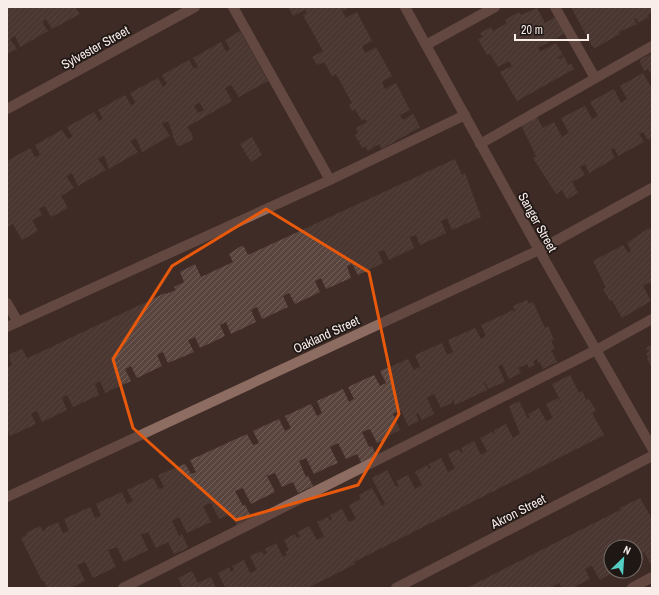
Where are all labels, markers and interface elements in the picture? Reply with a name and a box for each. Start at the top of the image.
scale bar [515,16,588,42]
street label: Sylvester Street [58,22,132,73]
text: 20 m [521,22,543,38]
street label: Sanger Street [514,189,561,255]
street label: Oakland Street [290,312,362,357]
street label: Akron Street [487,490,549,533]
north arrow [603,539,643,579]
text: N [621,542,633,558]

